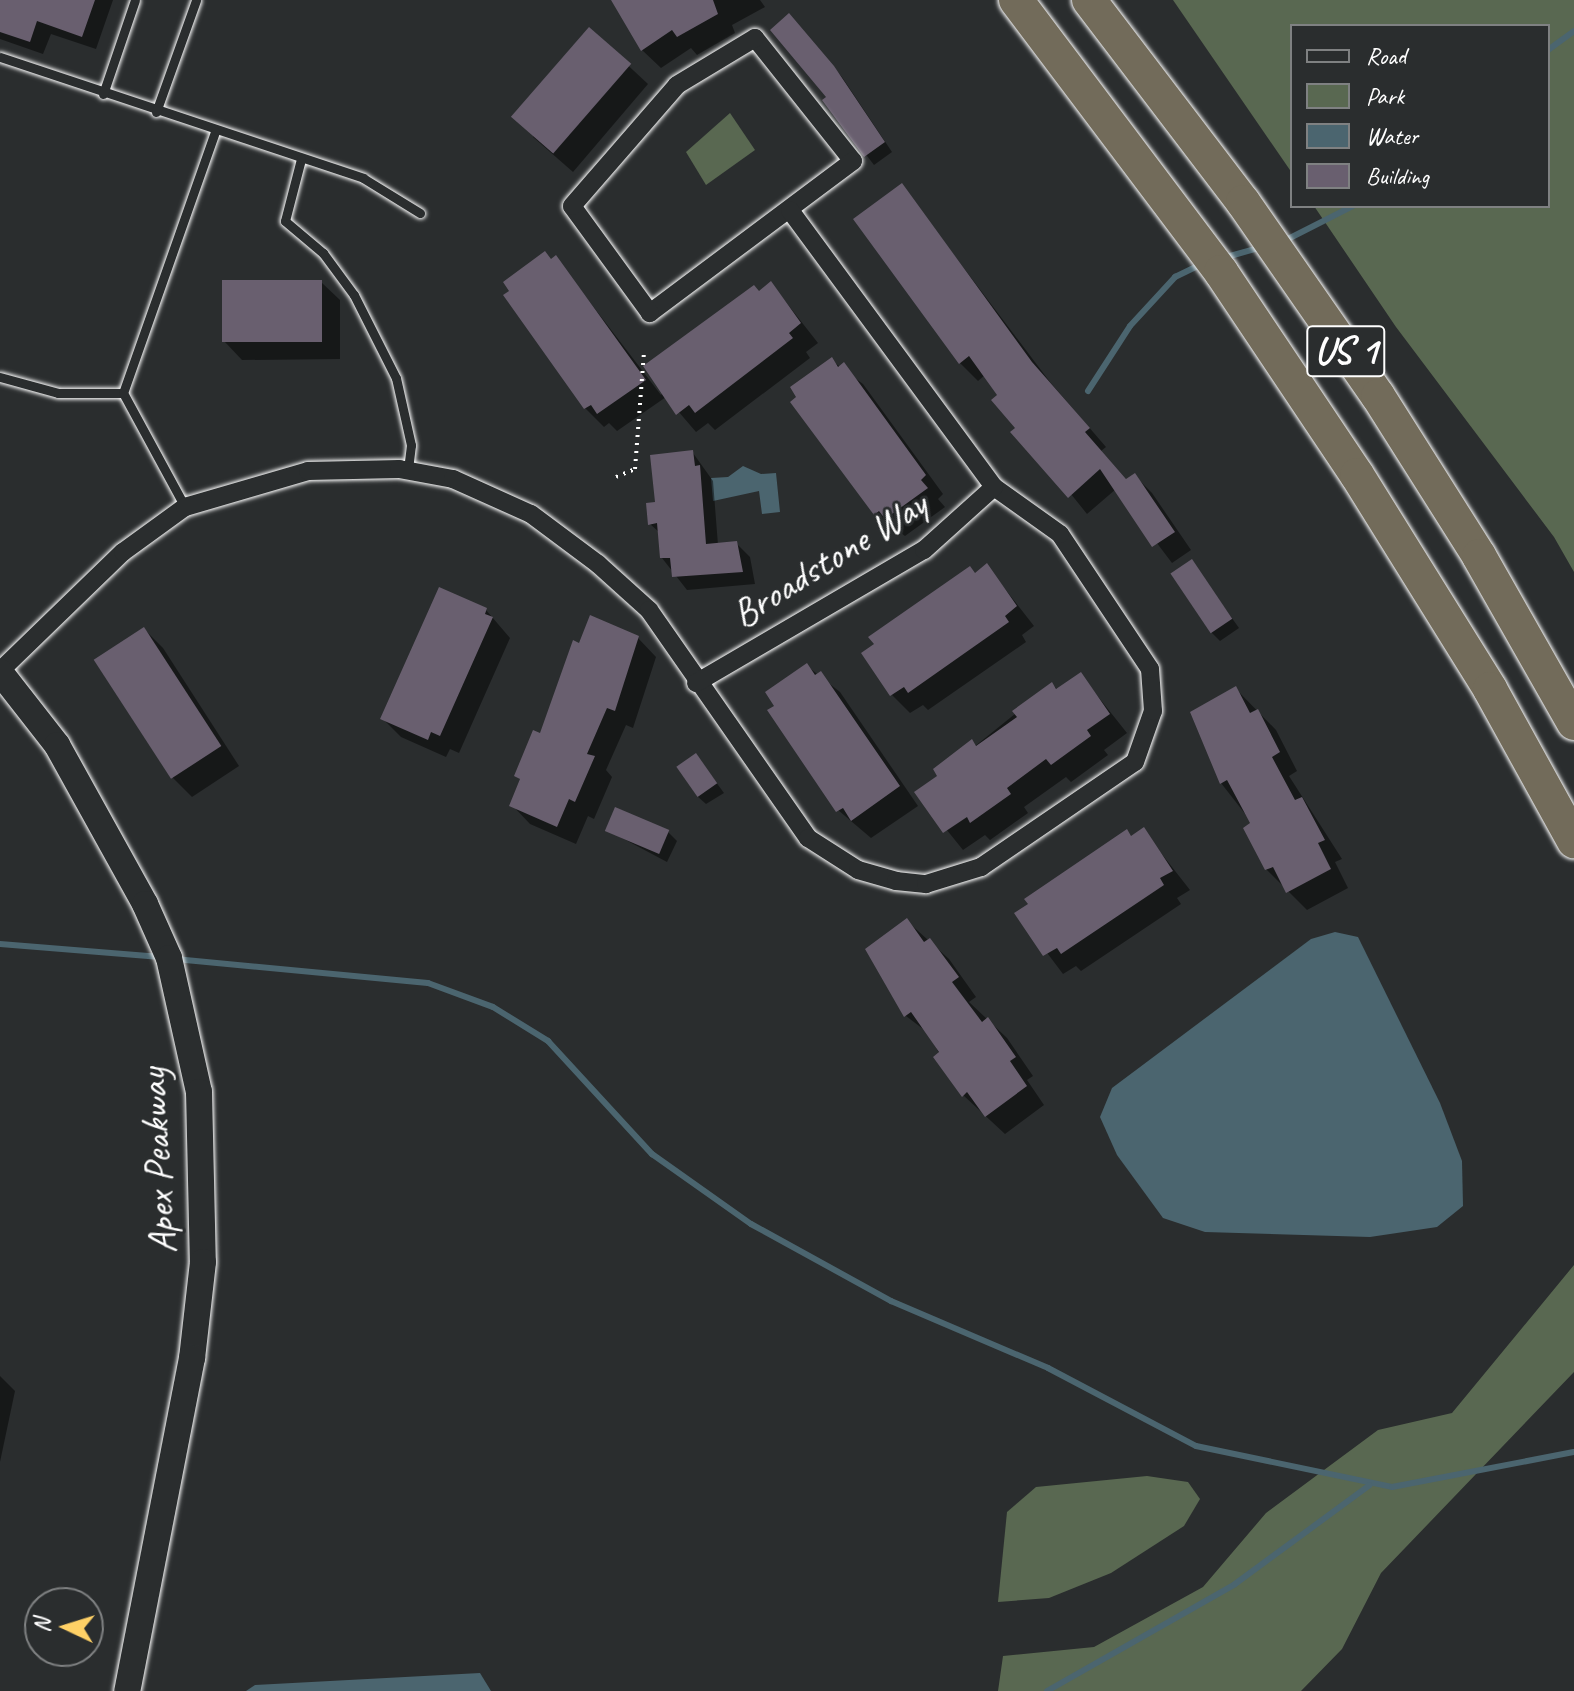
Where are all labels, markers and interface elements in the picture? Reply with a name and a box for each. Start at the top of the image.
legend [1290,24,1550,208]
text: Road [1366,41,1406,71]
text: Park [1366,81,1404,111]
text: Water [1366,121,1418,151]
text: Building [1366,161,1429,191]
road number: US 1 [1306,317,1386,385]
street label: Broadstone Way [722,480,936,638]
street label: Apex Peakway [128,1068,186,1254]
north arrow [24,1587,104,1667]
text: N [28,1618,56,1633]

